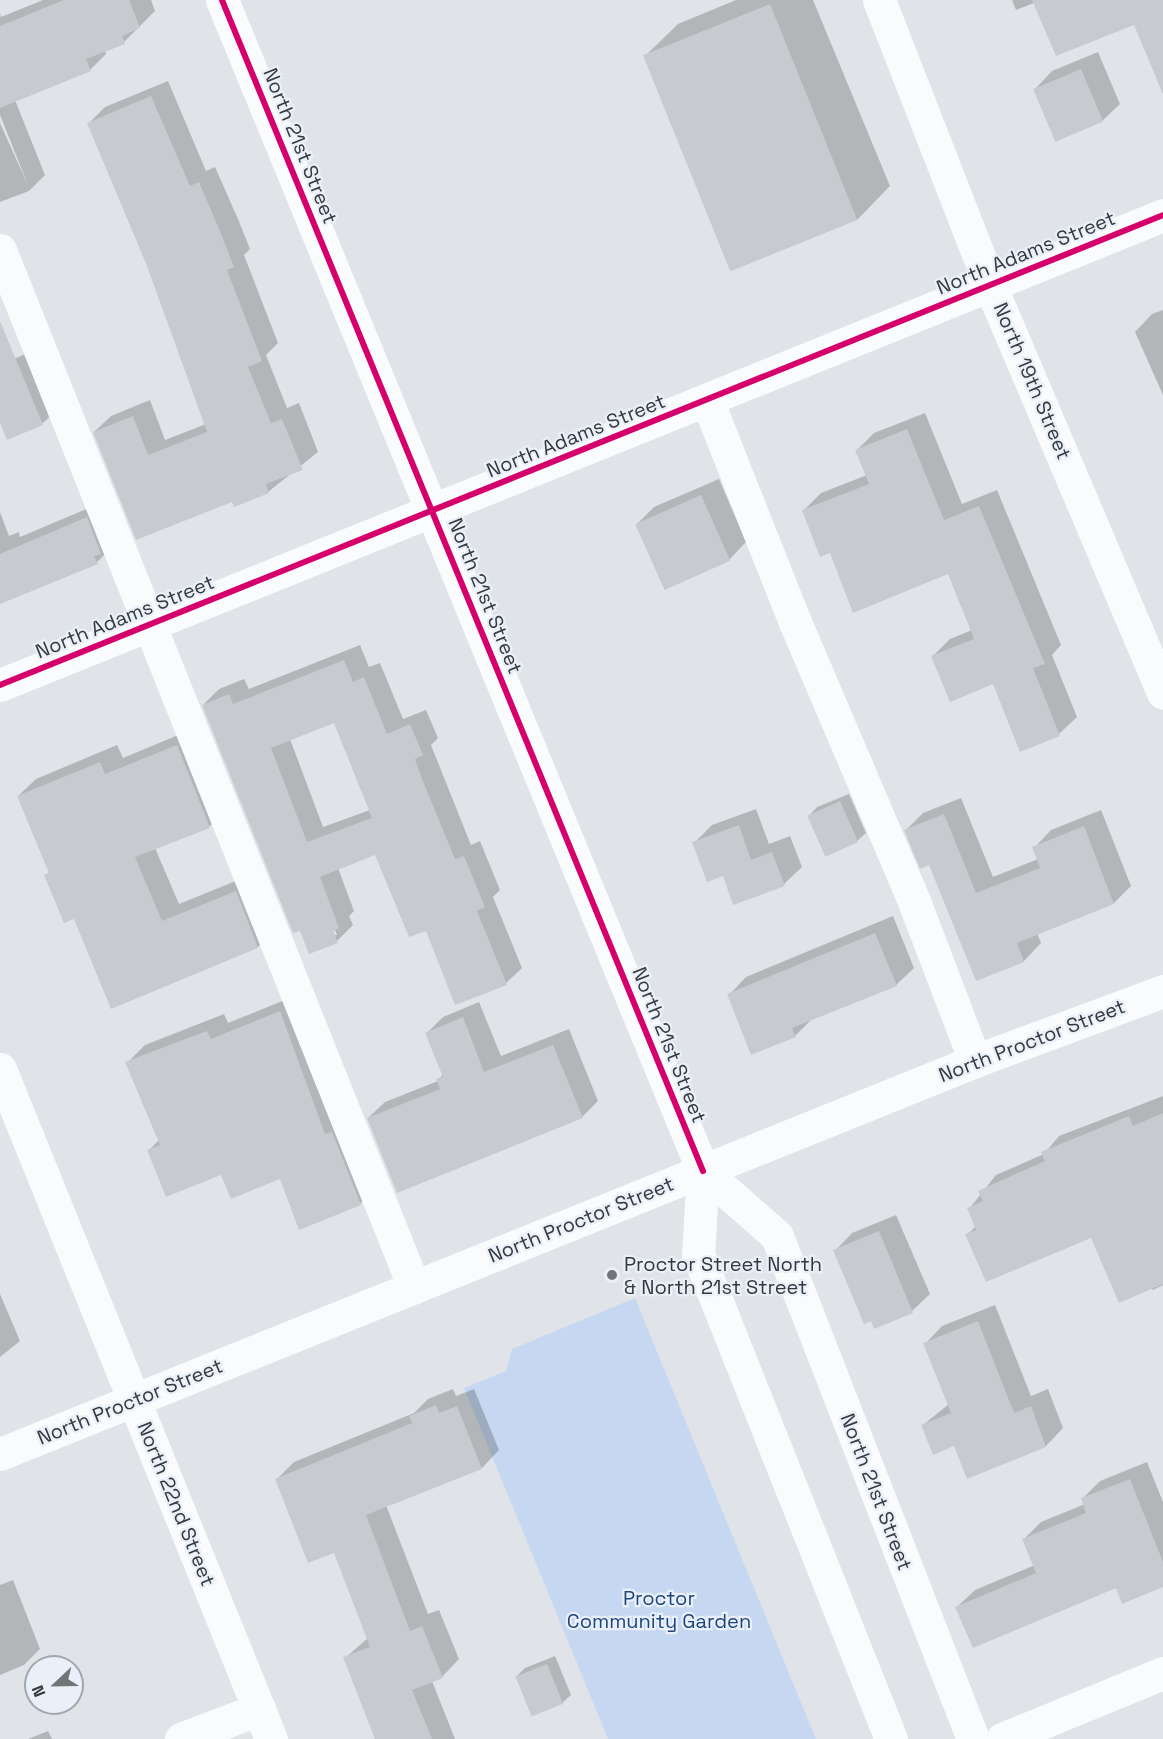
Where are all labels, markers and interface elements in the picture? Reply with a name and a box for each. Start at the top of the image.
street label: North 21st Street [258,65,342,227]
street label: North Adams Street [933,206,1119,300]
street label: North 19th Street [988,299,1076,463]
street label: North Adams Street [483,389,669,483]
street label: North 21st Street [443,515,527,677]
street label: North Adams Street [32,570,218,664]
street label: North 21st Street [627,964,711,1126]
street label: North Proctor Street [935,994,1129,1088]
street label: North Proctor Street [485,1172,677,1268]
place label: Proctor Street North & North 21st Street [624,1252,822,1299]
marker: Proctor Street North & North 21st Street [605,1268,619,1282]
street label: North Proctor Street [34,1354,226,1450]
street label: North 21st Street [835,1410,917,1574]
street label: North 22nd Street [132,1418,220,1590]
park label: Proctor Community Garden [567,1586,751,1633]
north arrow [24,1655,84,1715]
text: N [27,1682,50,1700]

